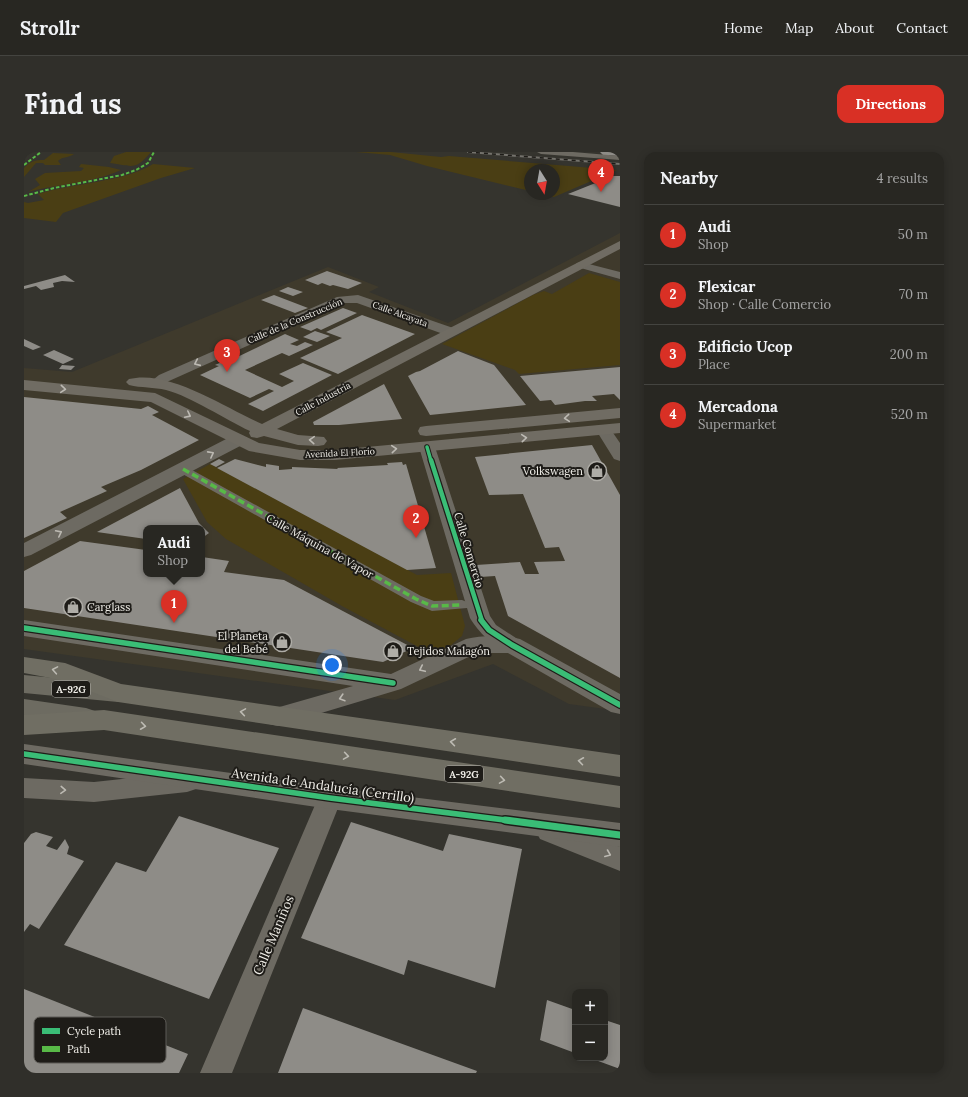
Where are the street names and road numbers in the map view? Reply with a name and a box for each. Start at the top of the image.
street label: Calle de la Construcción [246,295,344,346]
street label: Calle Alcayata [371,298,430,329]
street label: Calle Industria [293,379,353,418]
street label: Avenida El Florío [304,445,375,460]
street label: Calle Máquina de Vapor [264,511,376,582]
street label: Calle Comercio [451,511,487,589]
road number: A-92G [52,681,90,697]
street label: Avenida de Andalucía (Cerrillo) [230,764,415,807]
road number: A-92G [445,766,483,782]
street label: Calle Maniños [249,893,298,978]

